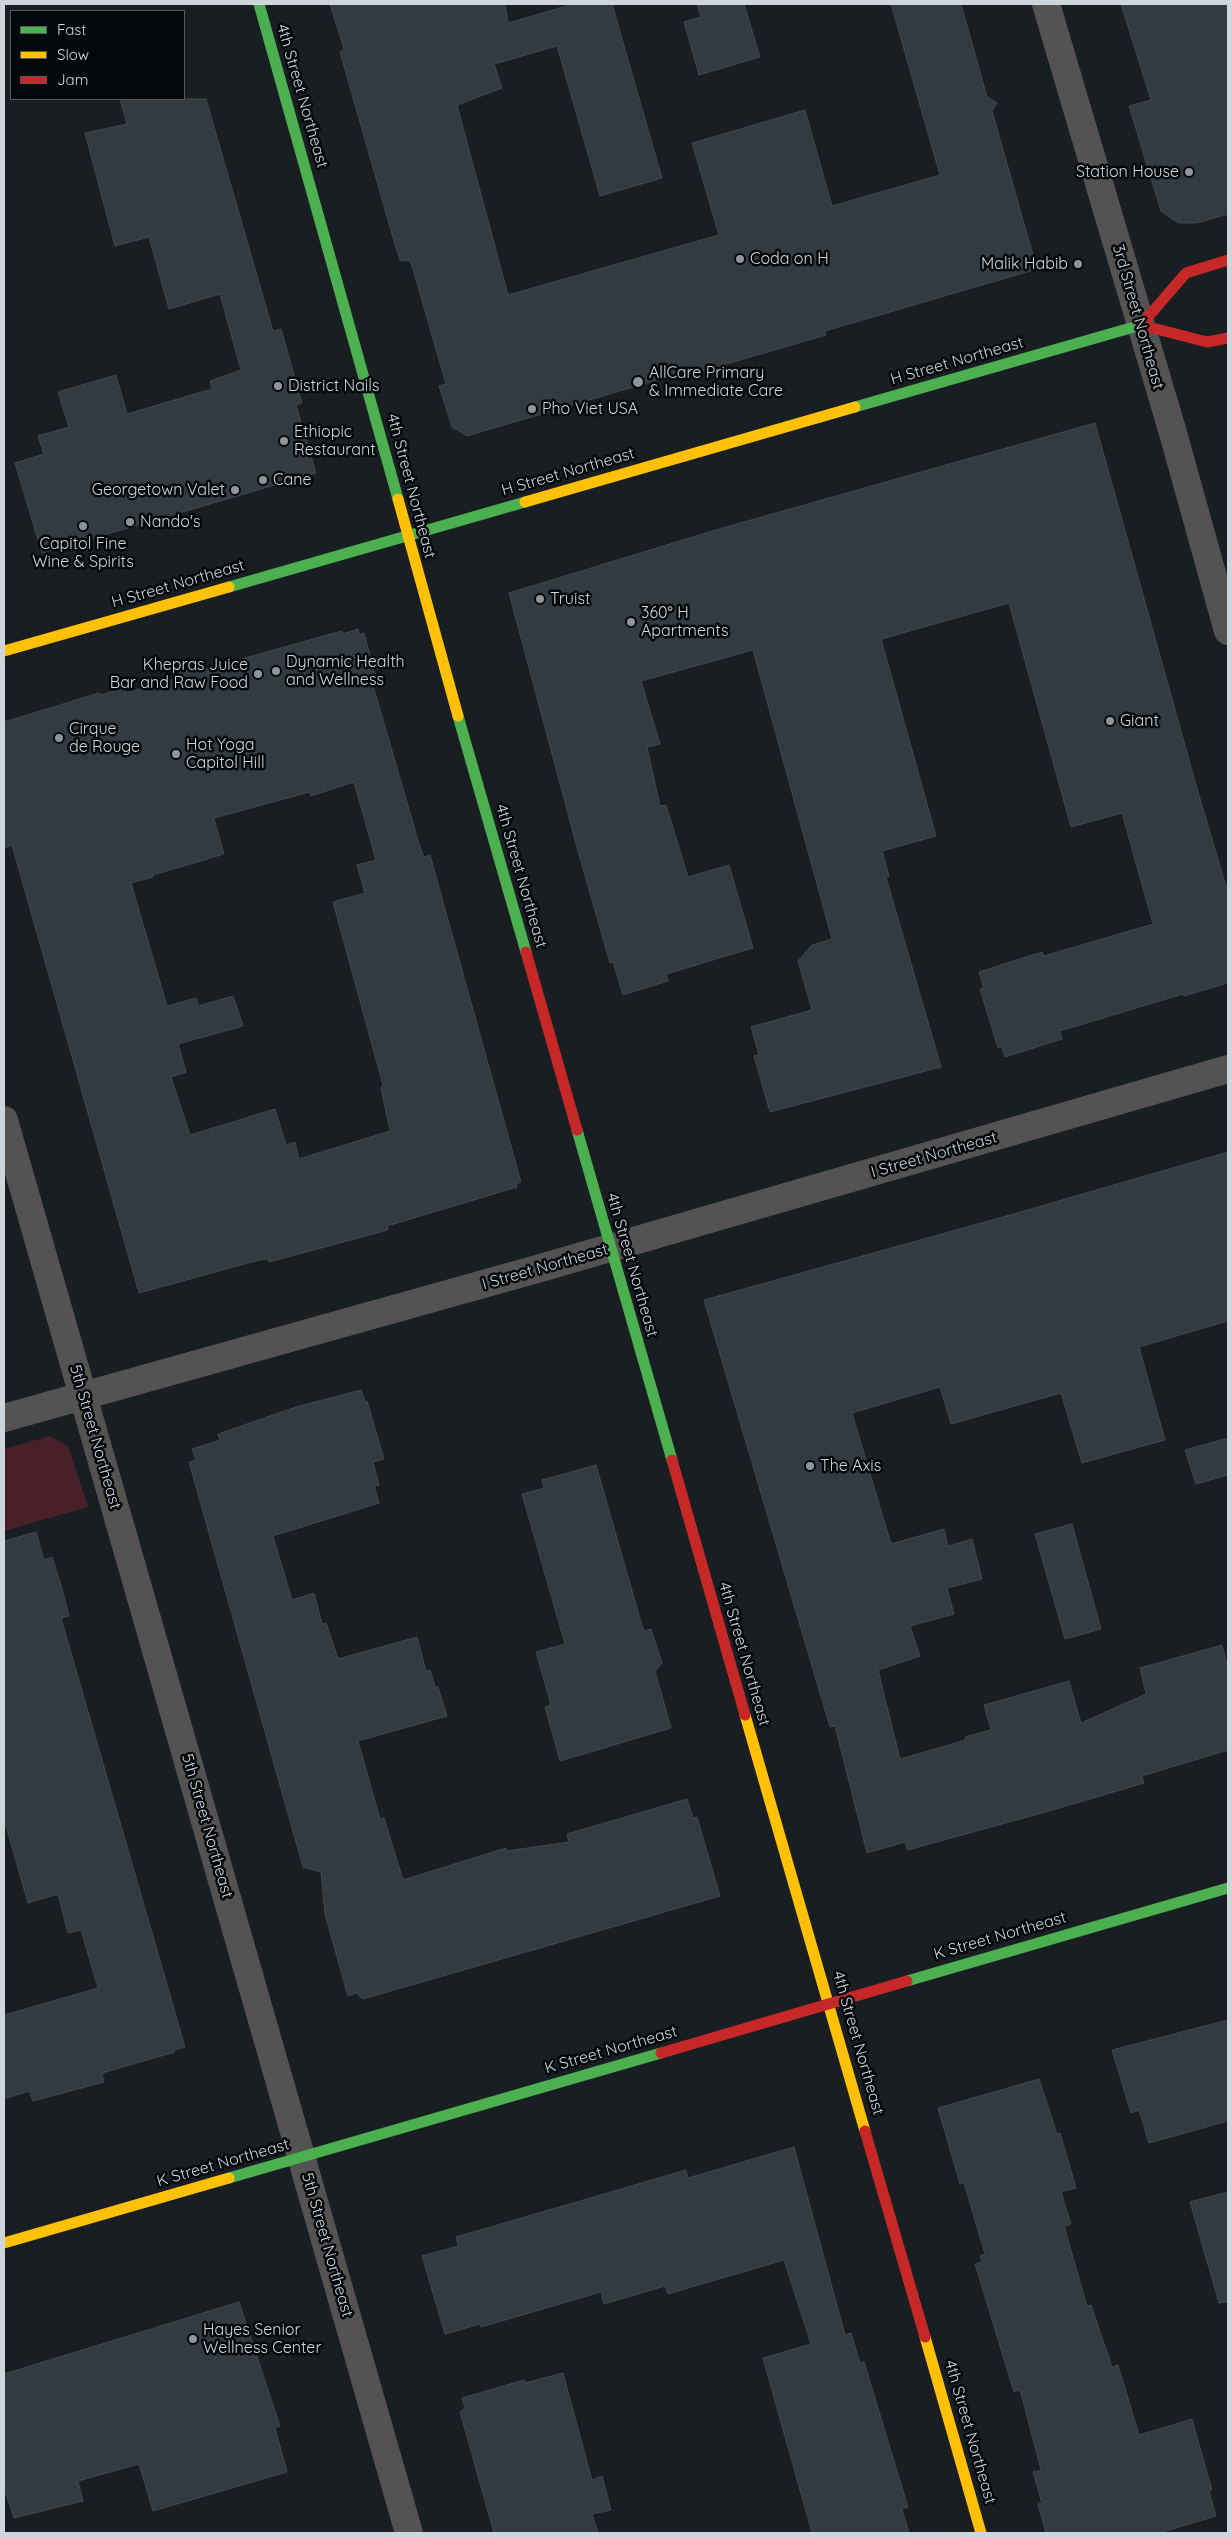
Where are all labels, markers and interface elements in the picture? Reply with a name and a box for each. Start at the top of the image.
legend [10,10,185,100]
text: Fast [57,20,86,39]
street label: 4th Street Northeast [272,22,332,170]
text: Slow [57,45,89,64]
text: Jam [57,70,88,89]
place label: Station House [1076,162,1179,182]
marker: Station House [1183,166,1195,178]
street label: 3rd Street Northeast [1108,242,1168,392]
place label: Coda on H [750,249,829,269]
marker: Coda on H [734,253,746,265]
place label: Malik Habib [981,254,1068,274]
marker: Malik Habib [1072,258,1084,270]
street label: H Street Northeast [888,333,1026,389]
place label: AllCare Primary & Immediate Care [649,363,783,401]
marker: AllCare Primary & Immediate Care [631,375,645,389]
place label: District Nails [288,376,379,396]
marker: District Nails [272,380,284,392]
place label: Pho Viet USA [542,399,638,419]
marker: Pho Viet USA [526,403,538,415]
street label: 4th Street Northeast [382,411,440,561]
place label: Ethiopic Restaurant [294,422,376,460]
marker: Ethiopic Restaurant [278,435,290,447]
street label: H Street Northeast [499,444,637,500]
place label: Cane [273,470,311,490]
marker: Cane [257,474,269,486]
place label: Georgetown Valet [92,480,225,500]
marker: Georgetown Valet [229,484,241,496]
place label: Nando's [140,512,201,532]
marker: Nando's [124,516,136,528]
marker: Capitol Fine Wine & Spirits [77,520,89,532]
place label: Capitol Fine Wine & Spirits [32,534,134,572]
street label: H Street Northeast [109,556,247,612]
place label: Truist [550,589,590,609]
marker: Truist [534,593,546,605]
place label: 360° H Apartments [641,603,728,641]
marker: 360° H Apartments [625,616,637,628]
place label: Dynamic Health and Wellness [286,652,405,690]
place label: Khepras Juice Bar and Raw Food [110,655,248,693]
marker: Dynamic Health and Wellness [270,665,282,677]
marker: Khepras Juice Bar and Raw Food [252,668,264,680]
place label: Giant [1120,711,1159,731]
marker: Giant [1104,715,1116,727]
place label: Cirque de Rouge [69,719,140,757]
marker: Cirque de Rouge [53,732,65,744]
place label: Hot Yoga Capitol Hill [186,735,265,773]
marker: Hot Yoga Capitol Hill [170,748,182,760]
street label: 4th Street Northeast [491,802,551,950]
street label: I Street Northeast [869,1128,999,1182]
street label: 4th Street Northeast [602,1191,662,1339]
street label: I Street Northeast [480,1240,610,1294]
street label: 5th Street Northeast [65,1363,125,1511]
place label: The Axis [820,1456,881,1476]
marker: The Axis [804,1460,816,1472]
street label: 4th Street Northeast [714,1580,774,1728]
street label: 5th Street Northeast [177,1752,237,1900]
street label: K Street Northeast [932,1908,1068,1964]
street label: 4th Street Northeast [828,1969,888,2117]
street label: K Street Northeast [543,2022,679,2078]
street label: K Street Northeast [155,2135,291,2191]
street label: 5th Street Northeast [297,2171,357,2319]
place label: Hayes Senior Wellness Center [203,2320,322,2358]
marker: Hayes Senior Wellness Center [187,2333,199,2345]
street label: 4th Street Northeast [940,2358,1000,2506]

